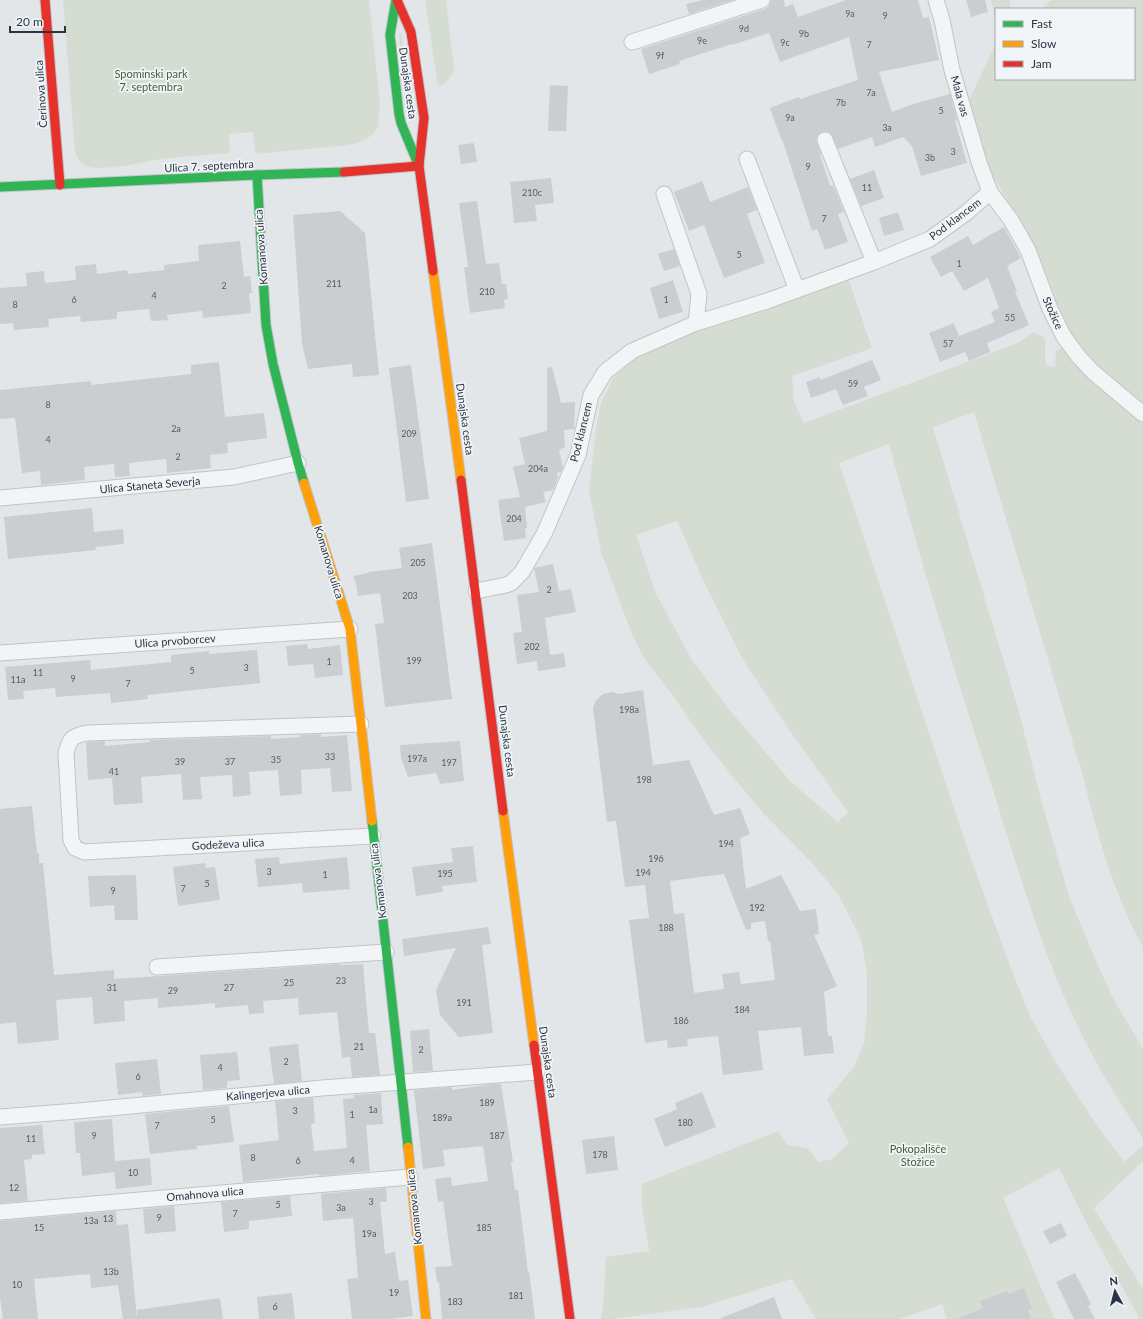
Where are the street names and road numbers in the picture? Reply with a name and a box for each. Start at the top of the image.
street label: Dunajska cesta [397,46,420,120]
street label: Čerinova ulica [32,60,49,128]
street label: Mala vas [948,74,973,118]
street label: Ulica 7. septembra [164,157,254,174]
street label: Pod klancem [926,195,983,242]
street label: Komanova ulica [251,209,270,285]
street label: Stožice [1041,294,1066,331]
street label: Dunajska cesta [454,382,477,456]
street label: Pod klancem [567,401,594,463]
street label: Ulica Staneta Severja [99,474,201,495]
street label: Komanova ulica [312,524,347,600]
street label: Ulica prvoborcev [134,631,216,650]
street label: Dunajska cesta [497,704,518,778]
street label: Godeževa ulica [191,835,265,852]
street label: Komanova ulica [366,843,389,919]
street label: Dunajska cesta [537,1025,560,1099]
street label: Kalingerjeva ulica [226,1082,310,1103]
street label: Komanova ulica [403,1169,424,1245]
street label: Omahnova ulica [166,1184,244,1203]

